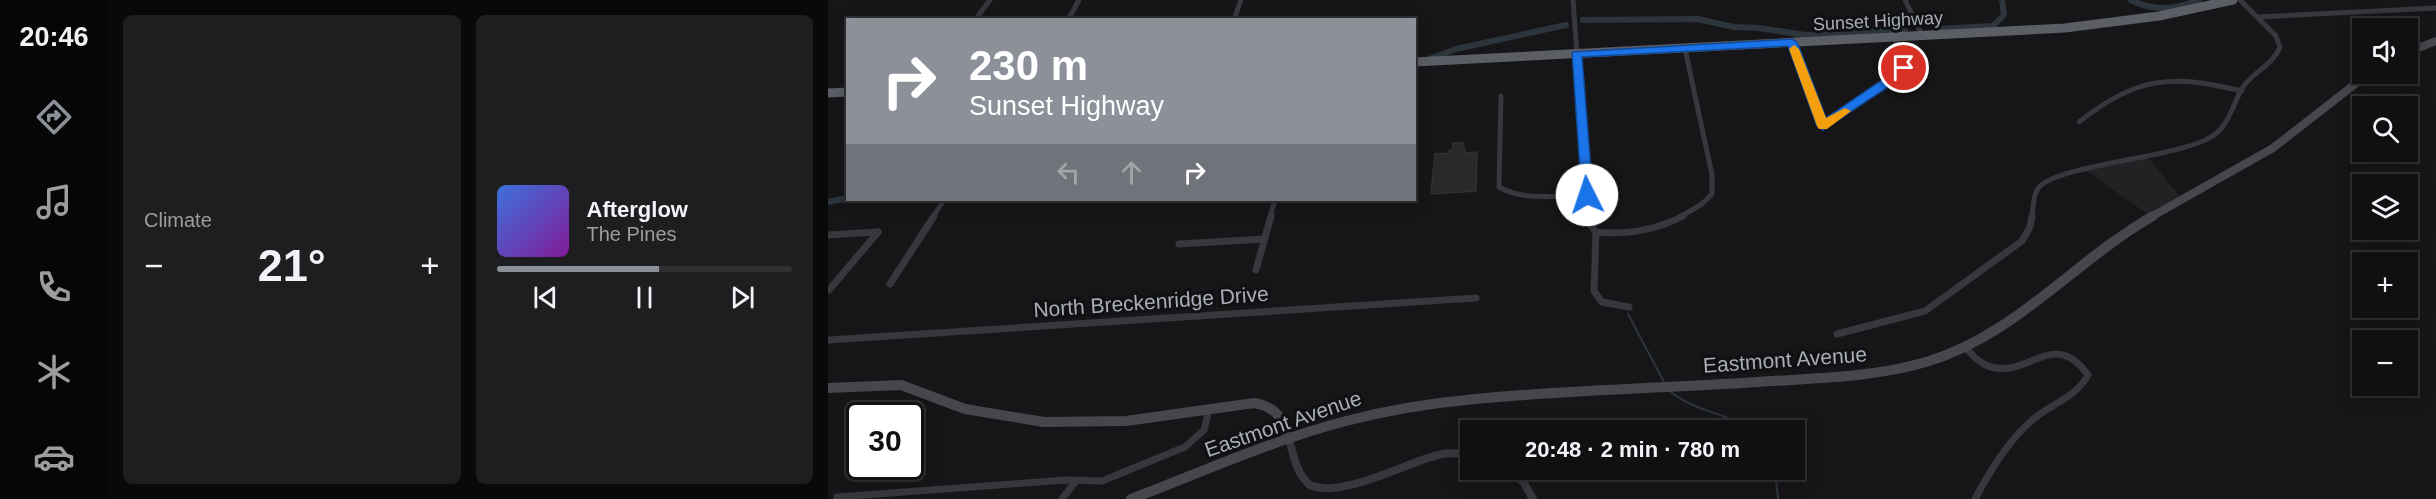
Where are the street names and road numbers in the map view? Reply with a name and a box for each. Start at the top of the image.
street label: Sunset Highway [1813,8,1943,34]
street label: North Breckenridge Drive [1033,282,1269,321]
street label: Eastmont Avenue [1702,342,1868,377]
street label: Eastmont Avenue [1201,386,1364,461]

